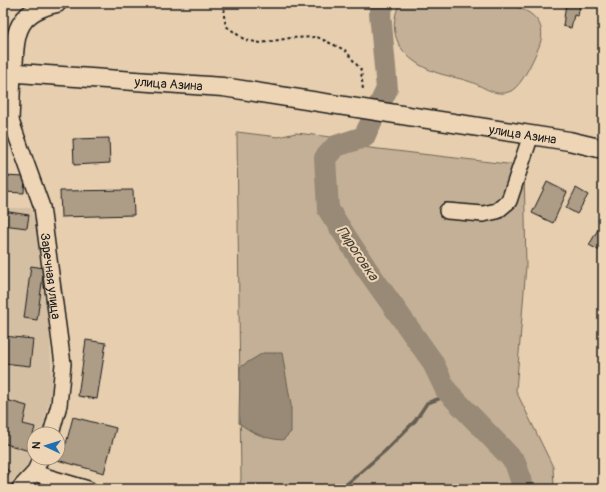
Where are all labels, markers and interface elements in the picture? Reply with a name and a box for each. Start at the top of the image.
street label: улица Азина [133,74,203,95]
street label: улица Азина [487,121,558,148]
water label: Пироговка [333,223,383,285]
street label: Заречная улица [37,232,64,320]
north arrow [26,426,66,466]
text: N [30,441,43,450]

